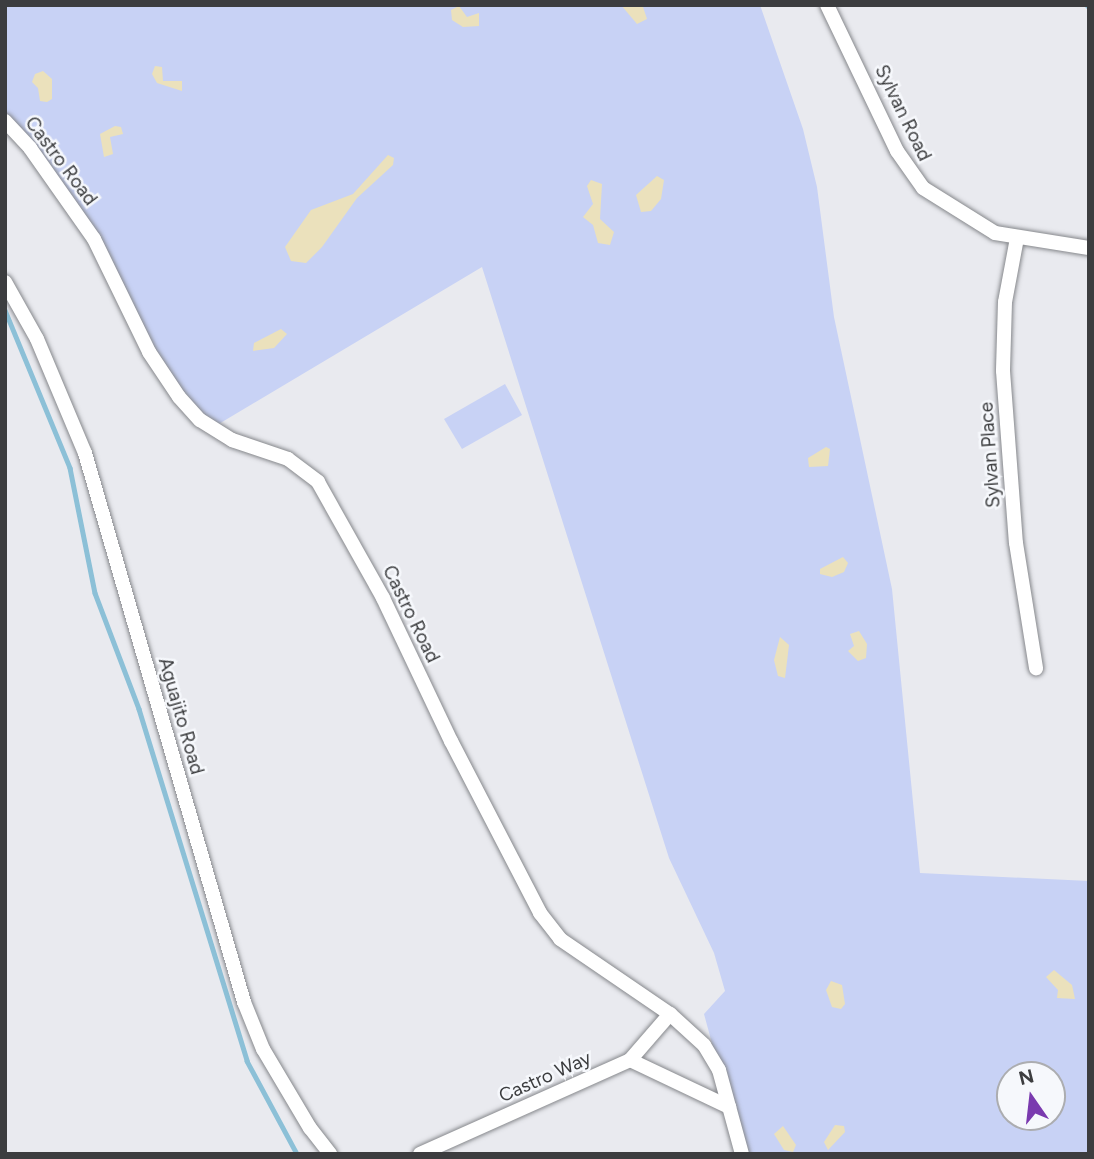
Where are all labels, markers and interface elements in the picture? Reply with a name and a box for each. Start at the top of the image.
street label: Sylvan Road [870,61,936,165]
street label: Castro Road [20,112,102,210]
street label: Sylvan Place [975,401,1005,509]
street label: Castro Road [378,562,444,666]
street label: Aguajito Road [153,655,209,777]
street label: Castro Way [495,1047,595,1107]
north arrow [996,1061,1066,1131]
text: N [1016,1064,1036,1090]

